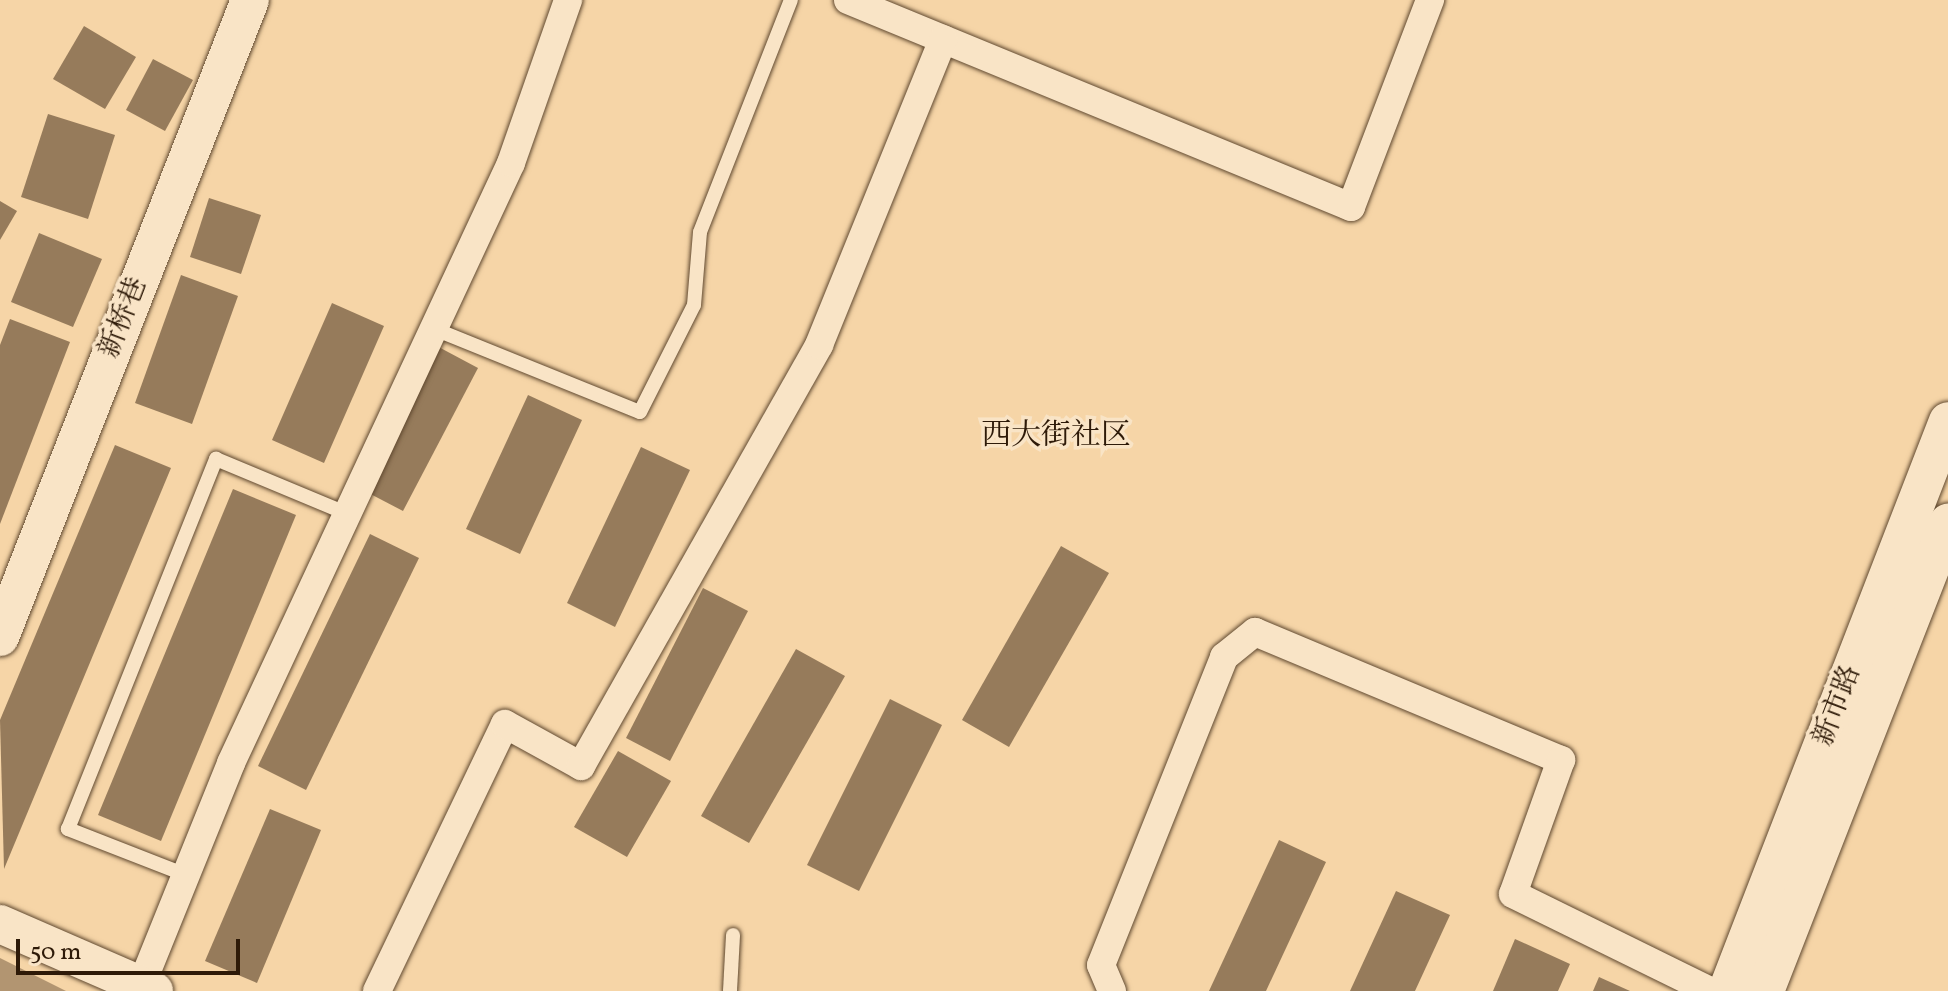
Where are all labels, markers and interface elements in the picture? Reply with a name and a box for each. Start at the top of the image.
street label: 新桥巷 [93,273,155,363]
district label: 西大街社区 [981,418,1131,454]
street label: 新市路 [1807,661,1869,751]
scale bar [20,923,244,973]
text: 50 m [30,936,82,970]

